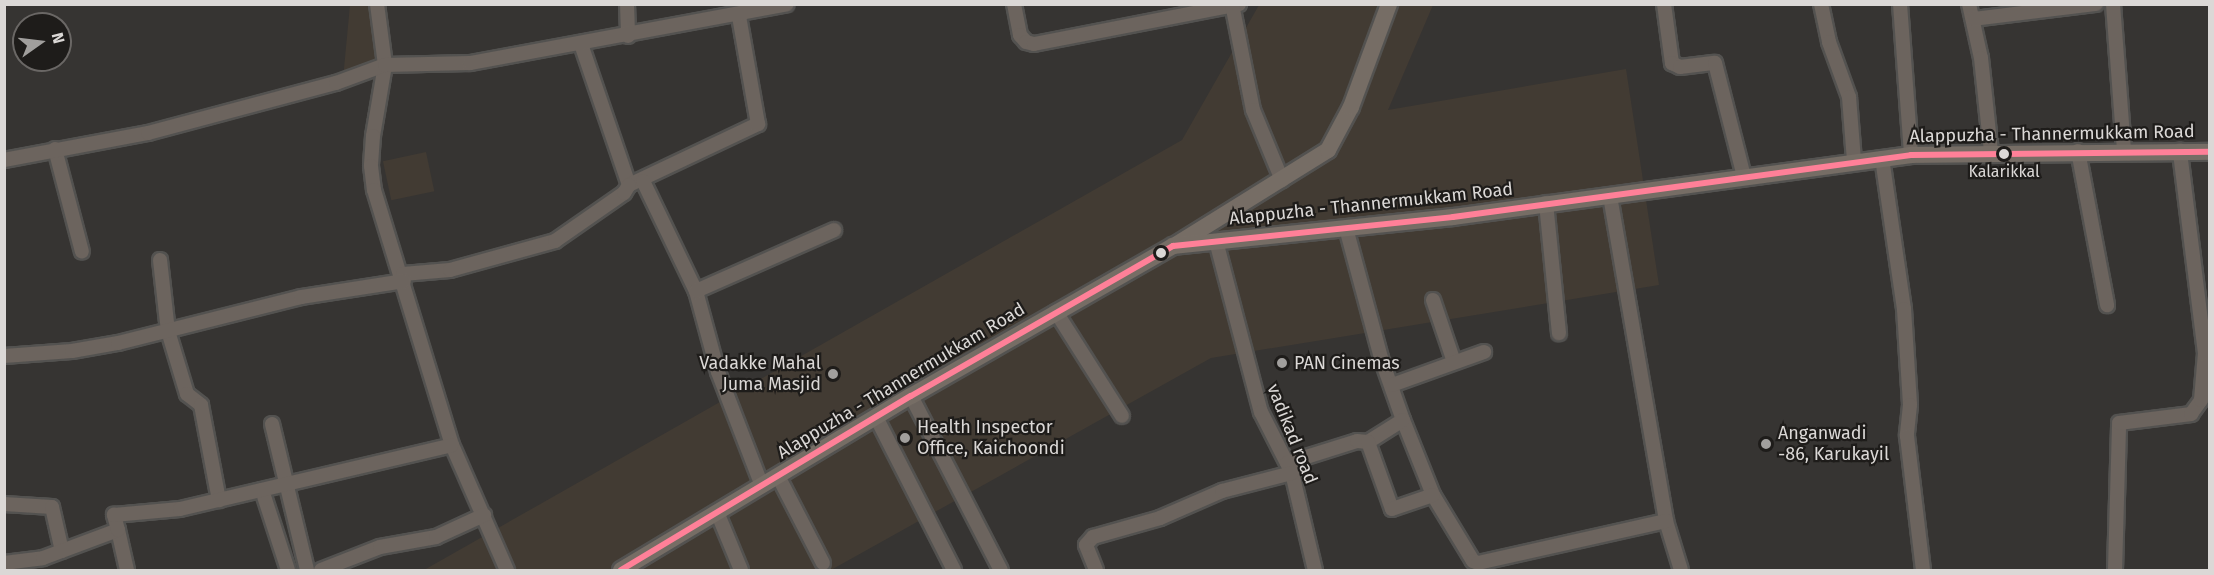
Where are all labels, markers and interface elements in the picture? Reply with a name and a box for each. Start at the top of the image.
north arrow [12,12,72,72]
text: N [48,31,69,45]
street label: Alappuzha - Thannermukkam Road [1909,121,2195,147]
marker: Kalarikkal [1998,148,2010,160]
place label: Kalarikkal [1968,162,2040,182]
street label: Alappuzha - Thannermukkam Road [1228,178,1514,230]
unlabelled marker [1155,247,1167,259]
street label: Alappuzha - Thannermukkam Road [773,298,1029,464]
place label: PAN Cinemas [1294,352,1400,374]
place label: Vadakke Mahal Juma Masjid [699,353,821,395]
marker: PAN Cinemas [1275,356,1289,370]
marker: Vadakke Mahal Juma Masjid [826,367,840,381]
street label: vadikad road [1262,381,1322,487]
place label: Health Inspector Office, Kaichoondi [917,417,1065,460]
place label: Anganwadi -86, Karukayil [1778,423,1889,466]
marker: Health Inspector Office, Kaichoondi [898,431,912,445]
marker: Anganwadi -86, Karukayil [1759,437,1773,451]

